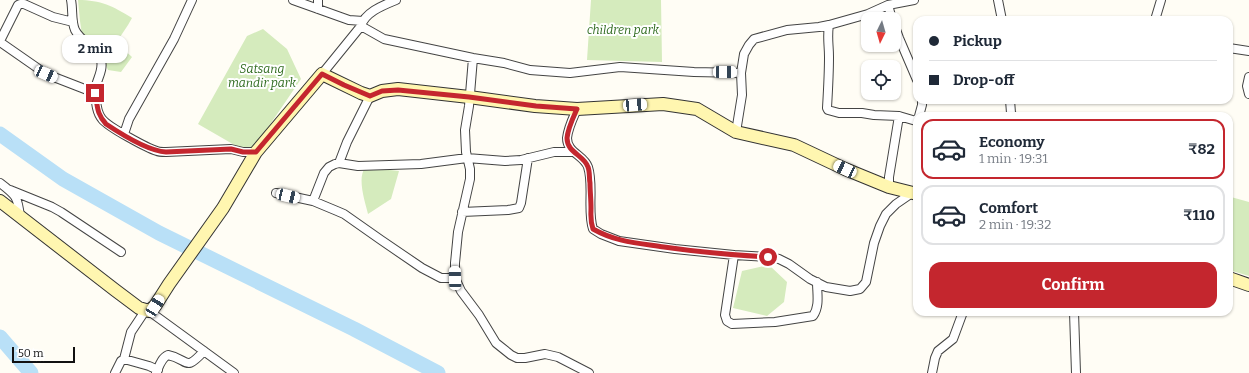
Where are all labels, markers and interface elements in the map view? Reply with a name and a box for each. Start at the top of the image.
north arrow [861,12,901,52]
map controls [861,12,901,100]
park label: children park [587,23,660,37]
text: Pickup [953,32,1002,50]
callout: 2 min [62,35,128,63]
text: 2 min [78,41,112,56]
button: locate [861,60,901,100]
park label: Satsang mandir park [228,62,297,90]
car [33,64,59,84]
car [713,66,737,78]
text: Drop-off [953,71,1014,89]
route end [86,84,104,102]
car [623,98,647,112]
icon: car [931,131,967,167]
text: Economy [979,133,1045,151]
text: ₹82 [1188,140,1215,158]
text: 1 min · 19:31 [979,151,1048,166]
car [832,158,858,180]
car [275,187,301,205]
icon: car [931,197,967,233]
text: Comfort [979,199,1038,217]
text: ₹110 [1183,206,1215,224]
text: 2 min · 19:32 [979,217,1051,232]
route start [759,248,777,266]
button: Confirm [929,262,1217,308]
car [449,266,461,290]
car [144,293,166,319]
scale bar [12,345,75,364]
text: 50 m [18,347,44,360]

